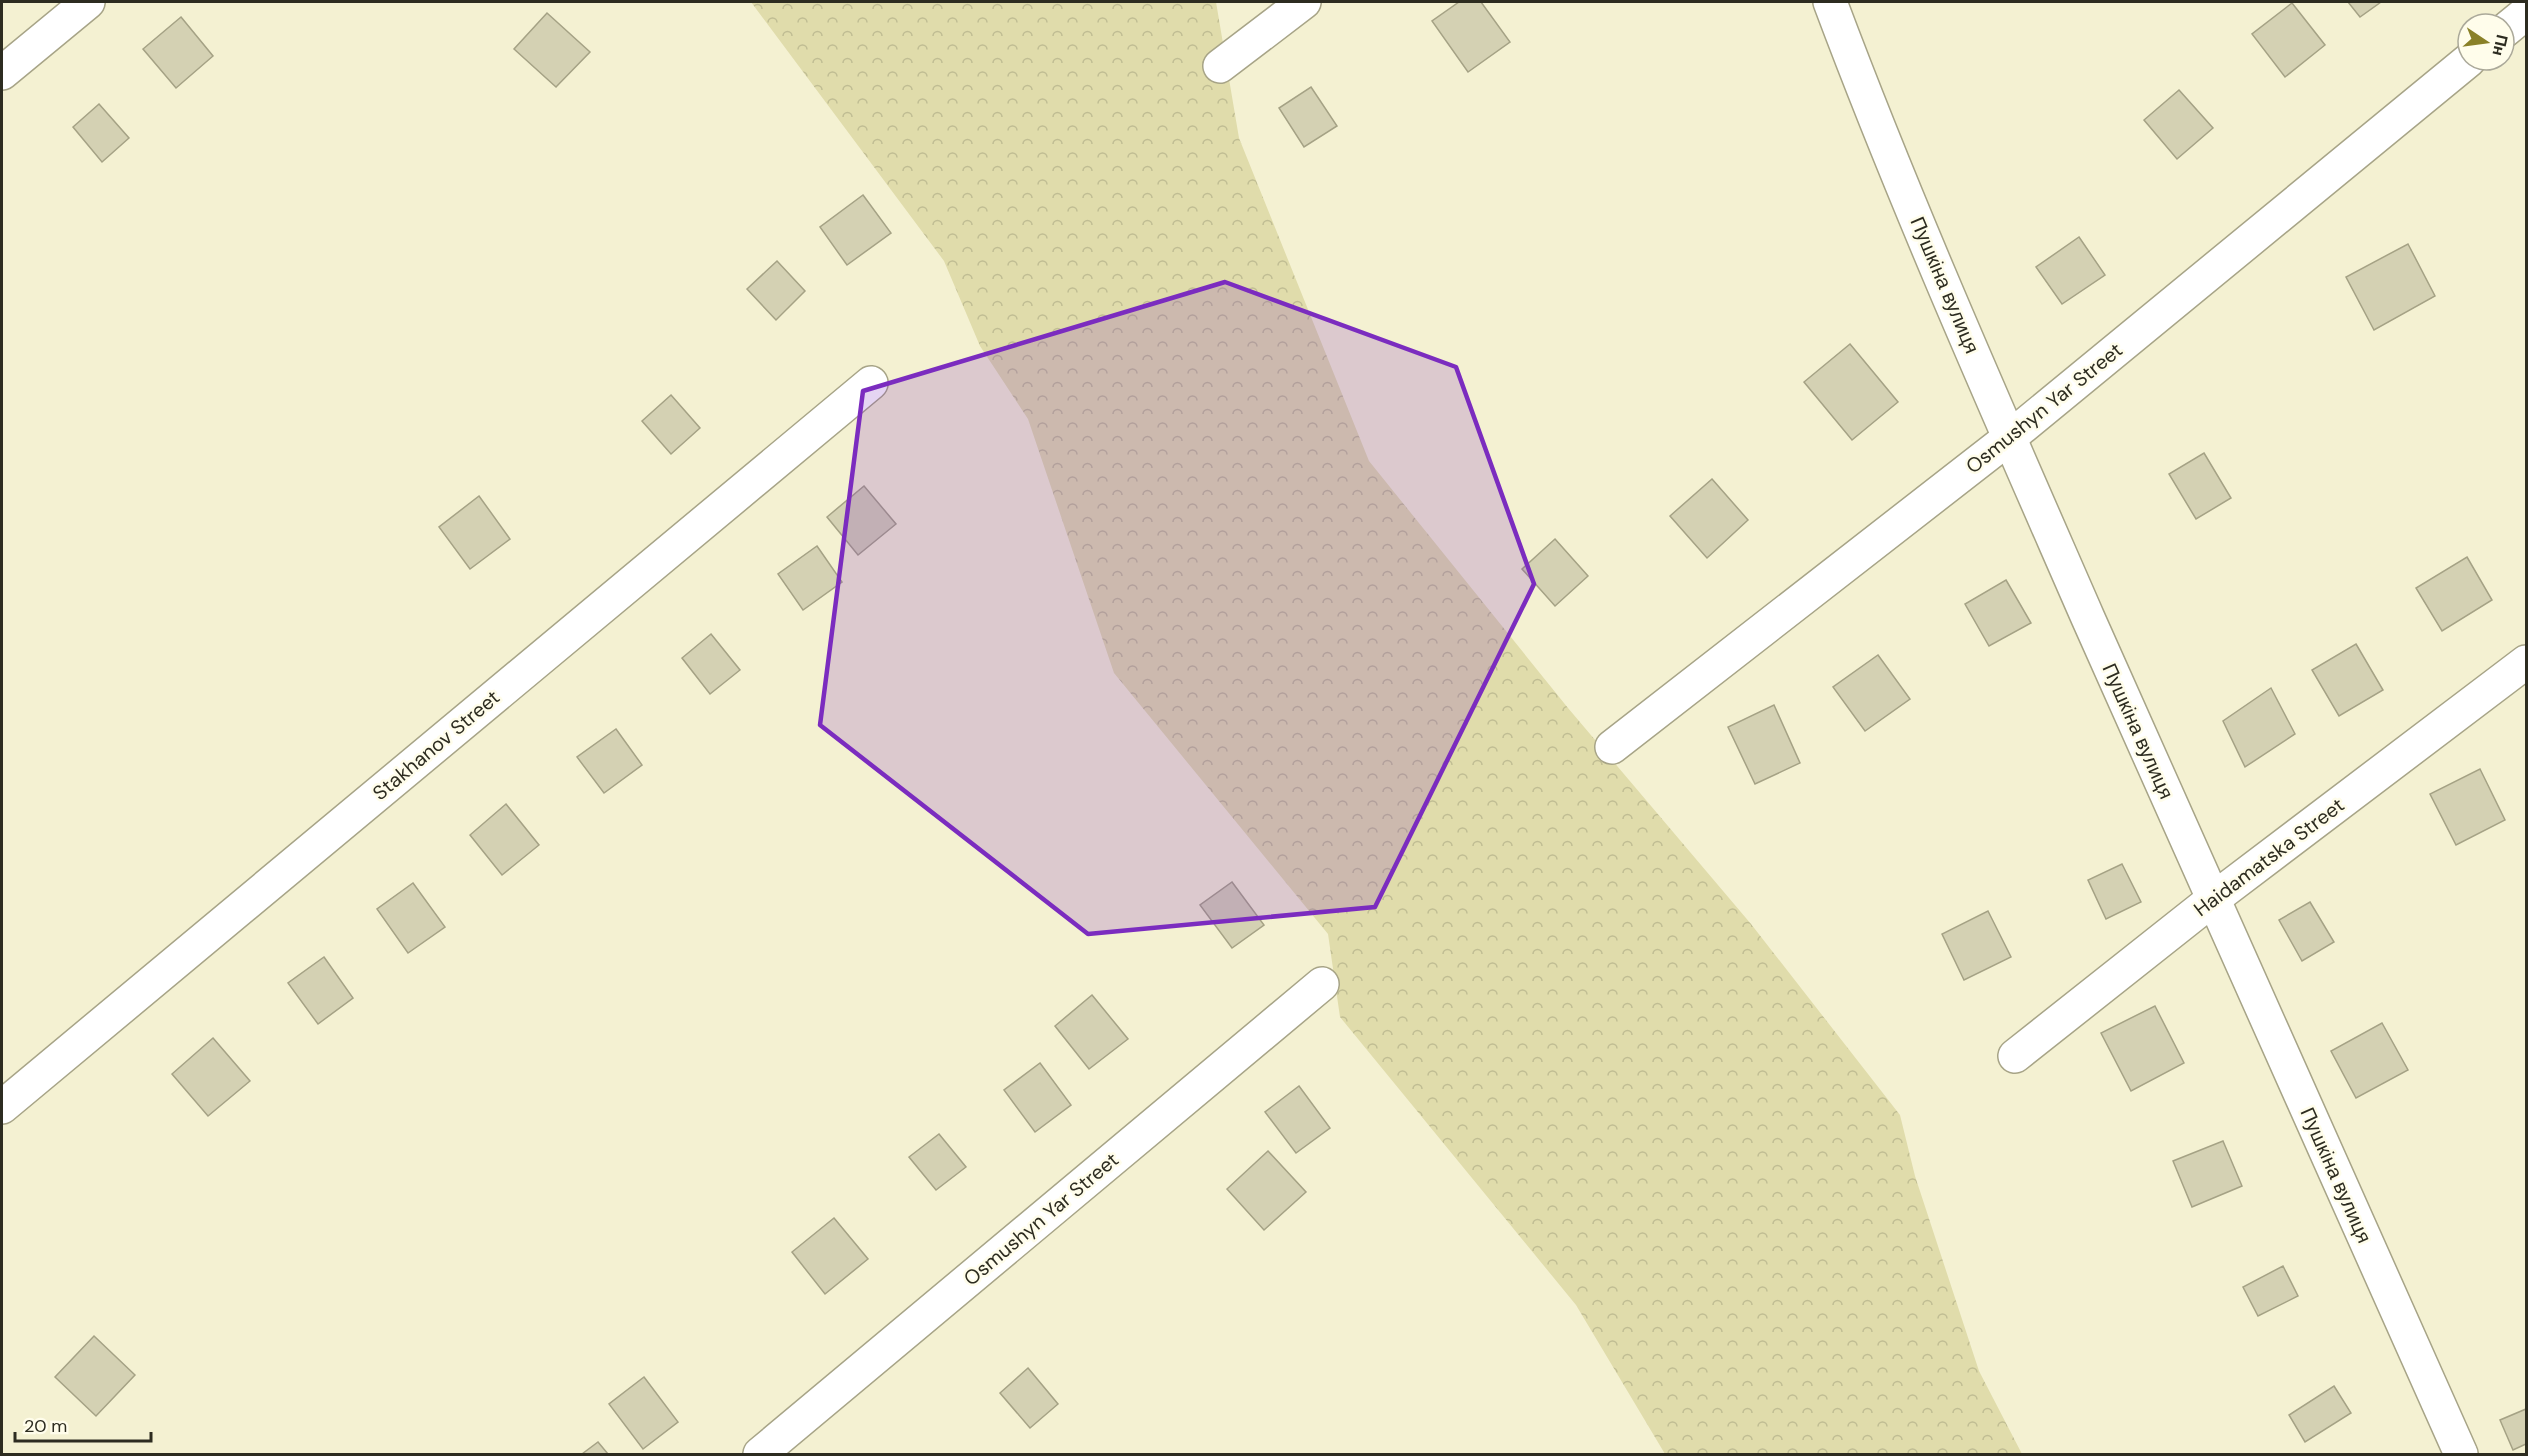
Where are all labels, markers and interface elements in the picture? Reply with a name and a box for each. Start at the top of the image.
north arrow [2456,12,2516,72]
text: Пн [2488,33,2513,58]
street label: Пушкіна вулиця [1905,213,1985,357]
street label: Osmushyn Yar Street [1960,337,2128,479]
street label: Пушкіна вулиця [2096,659,2180,803]
street label: Stakhanov Street [367,684,505,806]
street label: Haidamatska Street [2189,792,2350,922]
street label: Пушкіна вулиця [2294,1103,2378,1247]
street label: Osmushyn Yar Street [958,1146,1124,1291]
scale bar [15,1405,152,1443]
text: 20 m [24,1414,67,1438]

